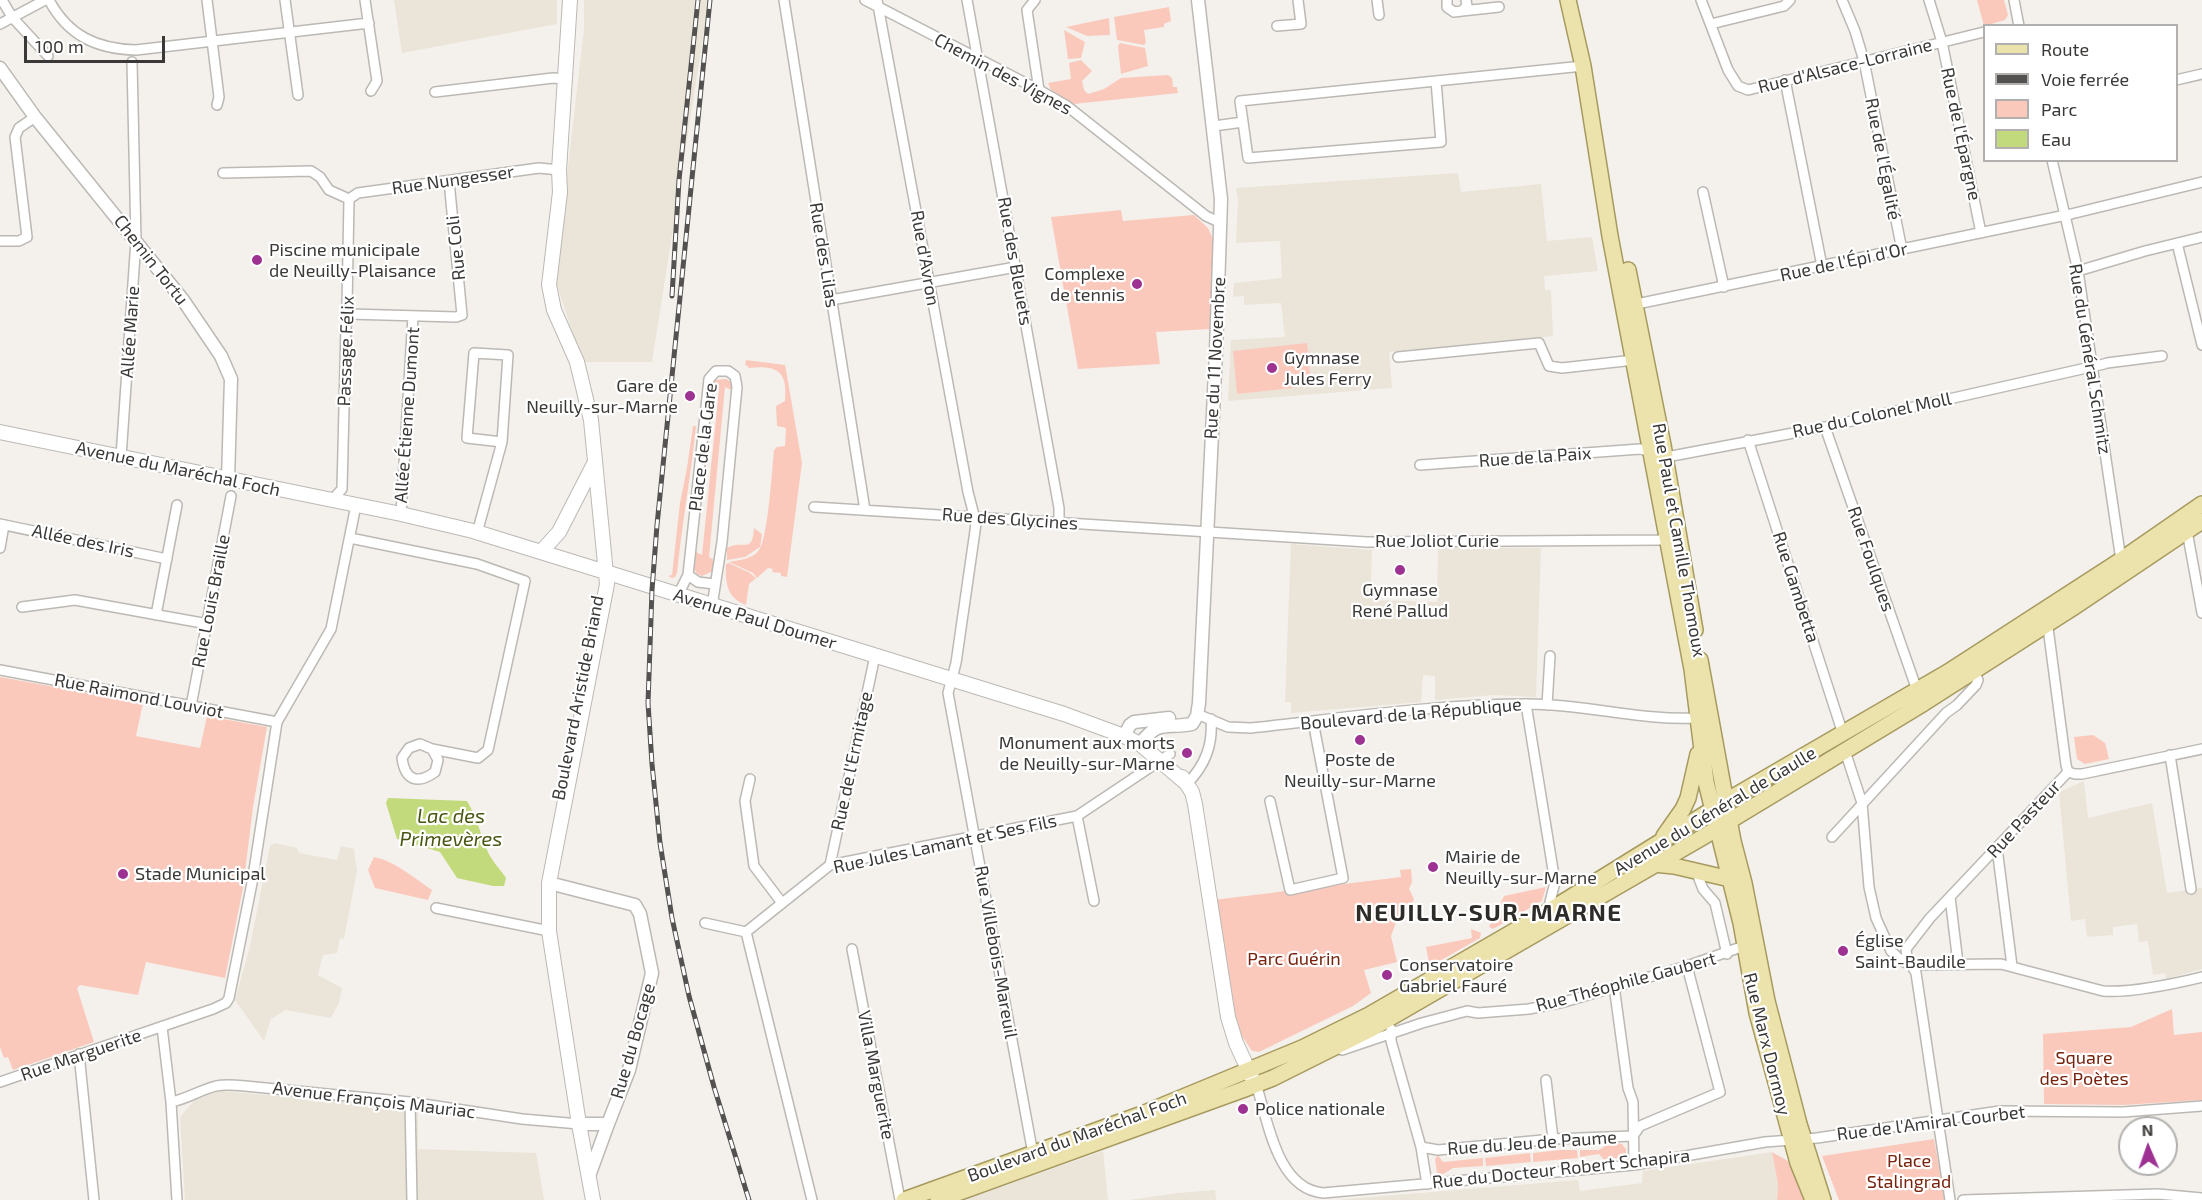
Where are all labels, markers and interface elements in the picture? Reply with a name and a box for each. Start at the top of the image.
scale bar [27,24,168,62]
legend [1983,24,2178,162]
street label: Chemin des Vignes [930,29,1076,119]
street label: Rue d'Alsace-Lorraine [1756,34,1934,98]
text: 100 m [35,35,84,57]
text: Route [2041,38,2089,60]
street label: Rue de l'Épargne [1936,65,1986,203]
text: Voie ferrée [2041,68,2129,90]
street label: Rue de l'Égalité [1861,96,1905,222]
text: Parc [2041,98,2077,120]
text: Eau [2041,128,2071,150]
street label: Rue Nungesser [390,161,516,199]
street label: Rue des Bleuets [993,195,1037,327]
street label: Rue des Lilas [805,201,843,309]
street label: Rue d'Avron [906,209,944,307]
street label: Chemin Tortu [109,211,193,309]
street label: Rue Coli [442,214,470,282]
street label: Rue de l'Épi d'Or [1778,238,1910,286]
place label: Piscine municipale de Neuilly-Plaisance [269,239,436,282]
marker: Piscine municipale de Neuilly-Plaisance [250,253,264,267]
street label: Rue du Général Schmitz [2064,262,2116,456]
place label: Complexe de tennis [1044,263,1125,306]
street label: Rue du 11 Novembre [1200,276,1230,440]
marker: Complexe de tennis [1130,277,1144,291]
street label: Allée Marie [116,285,144,379]
street label: Passage Félix [333,295,359,407]
street label: Allée Étienne Dumont [390,326,424,504]
place label: Gymnase Jules Ferry [1284,347,1372,389]
marker: Gymnase Jules Ferry [1265,361,1279,375]
place label: Gare de Neuilly-sur-Marne [526,375,678,418]
street label: Place de la Gare [684,382,722,512]
street label: Rue du Colonel Moll [1791,388,1953,442]
marker: Gare de Neuilly-sur-Marne [683,389,697,403]
street label: Rue Paul et Camille Thomoux [1648,421,1710,659]
street label: Avenue du Maréchal Foch [74,437,282,501]
street label: Rue de la Paix [1478,442,1592,472]
street label: Rue des Glycines [941,503,1079,535]
street label: Rue Foulques [1843,504,1899,614]
street label: Allée des Iris [30,520,136,562]
street label: Rue Gambetta [1768,529,1824,645]
street label: Rue Joliot Curie [1375,530,1499,552]
street label: Rue Louis Braille [187,532,235,670]
marker: Gymnase René Pallud [1393,563,1407,577]
place label: Gymnase René Pallud [1352,579,1448,622]
street label: Avenue Paul Doumer [671,584,839,654]
street label: Boulevard Aristide Briand [548,594,608,802]
street label: Rue Raimond Louviot [52,669,226,723]
street label: Rue de l'Ermitage [827,689,877,833]
street label: Boulevard de la République [1299,694,1523,734]
place label: Monument aux morts de Neuilly-sur-Marne [999,732,1175,774]
marker: Poste de Neuilly-sur-Marne [1353,733,1367,747]
street label: Avenue du Général de Gaulle [1610,742,1820,880]
marker: Monument aux morts de Neuilly-sur-Marne [1180,746,1194,760]
place label: Poste de Neuilly-sur-Marne [1284,749,1436,792]
street label: Rue Pasteur [1982,776,2066,862]
water label: Lac des Primevères [400,804,502,851]
street label: Rue Jules Lamant et Ses Fils [831,810,1059,878]
place label: Mairie de Neuilly-sur-Marne [1445,846,1597,888]
marker: Mairie de Neuilly-sur-Marne [1426,860,1440,874]
place label: Stade Municipal [135,863,266,885]
street label: Rue Villebois-Mareuil [970,864,1022,1040]
marker: Stade Municipal [116,867,130,881]
district label: NEUILLY-SUR-MARNE [1355,899,1623,927]
place label: Église Saint-Baudile [1855,930,1966,972]
marker: Église Saint-Baudile [1836,944,1850,958]
park label: Parc Guérin [1247,948,1341,970]
street label: Rue Théophile Gaubert [1534,948,1718,1016]
place label: Conservatoire Gabriel Fauré [1399,954,1513,996]
marker: Conservatoire Gabriel Fauré [1380,968,1394,982]
street label: Rue Marx Dormoy [1739,970,1795,1118]
street label: Rue du Bocage [606,981,660,1101]
street label: Villa Marguerite [853,1009,899,1141]
street label: Rue Marguerite [18,1024,144,1086]
park label: Square des Poètes [2039,1047,2129,1090]
street label: Avenue François Mauriac [271,1077,477,1123]
street label: Boulevard du Maréchal Foch [964,1087,1190,1187]
place label: Police nationale [1255,1098,1385,1120]
street label: Rue de l'Amiral Courbet [1836,1101,2026,1145]
marker: Police nationale [1236,1102,1250,1116]
north arrow [2118,1116,2178,1176]
text: N [2141,1120,2154,1139]
street label: Rue du Jeu de Paume [1447,1126,1617,1160]
street label: Rue du Docteur Robert Schapira [1431,1145,1691,1193]
park label: Place Stalingrad [1867,1150,1951,1192]

